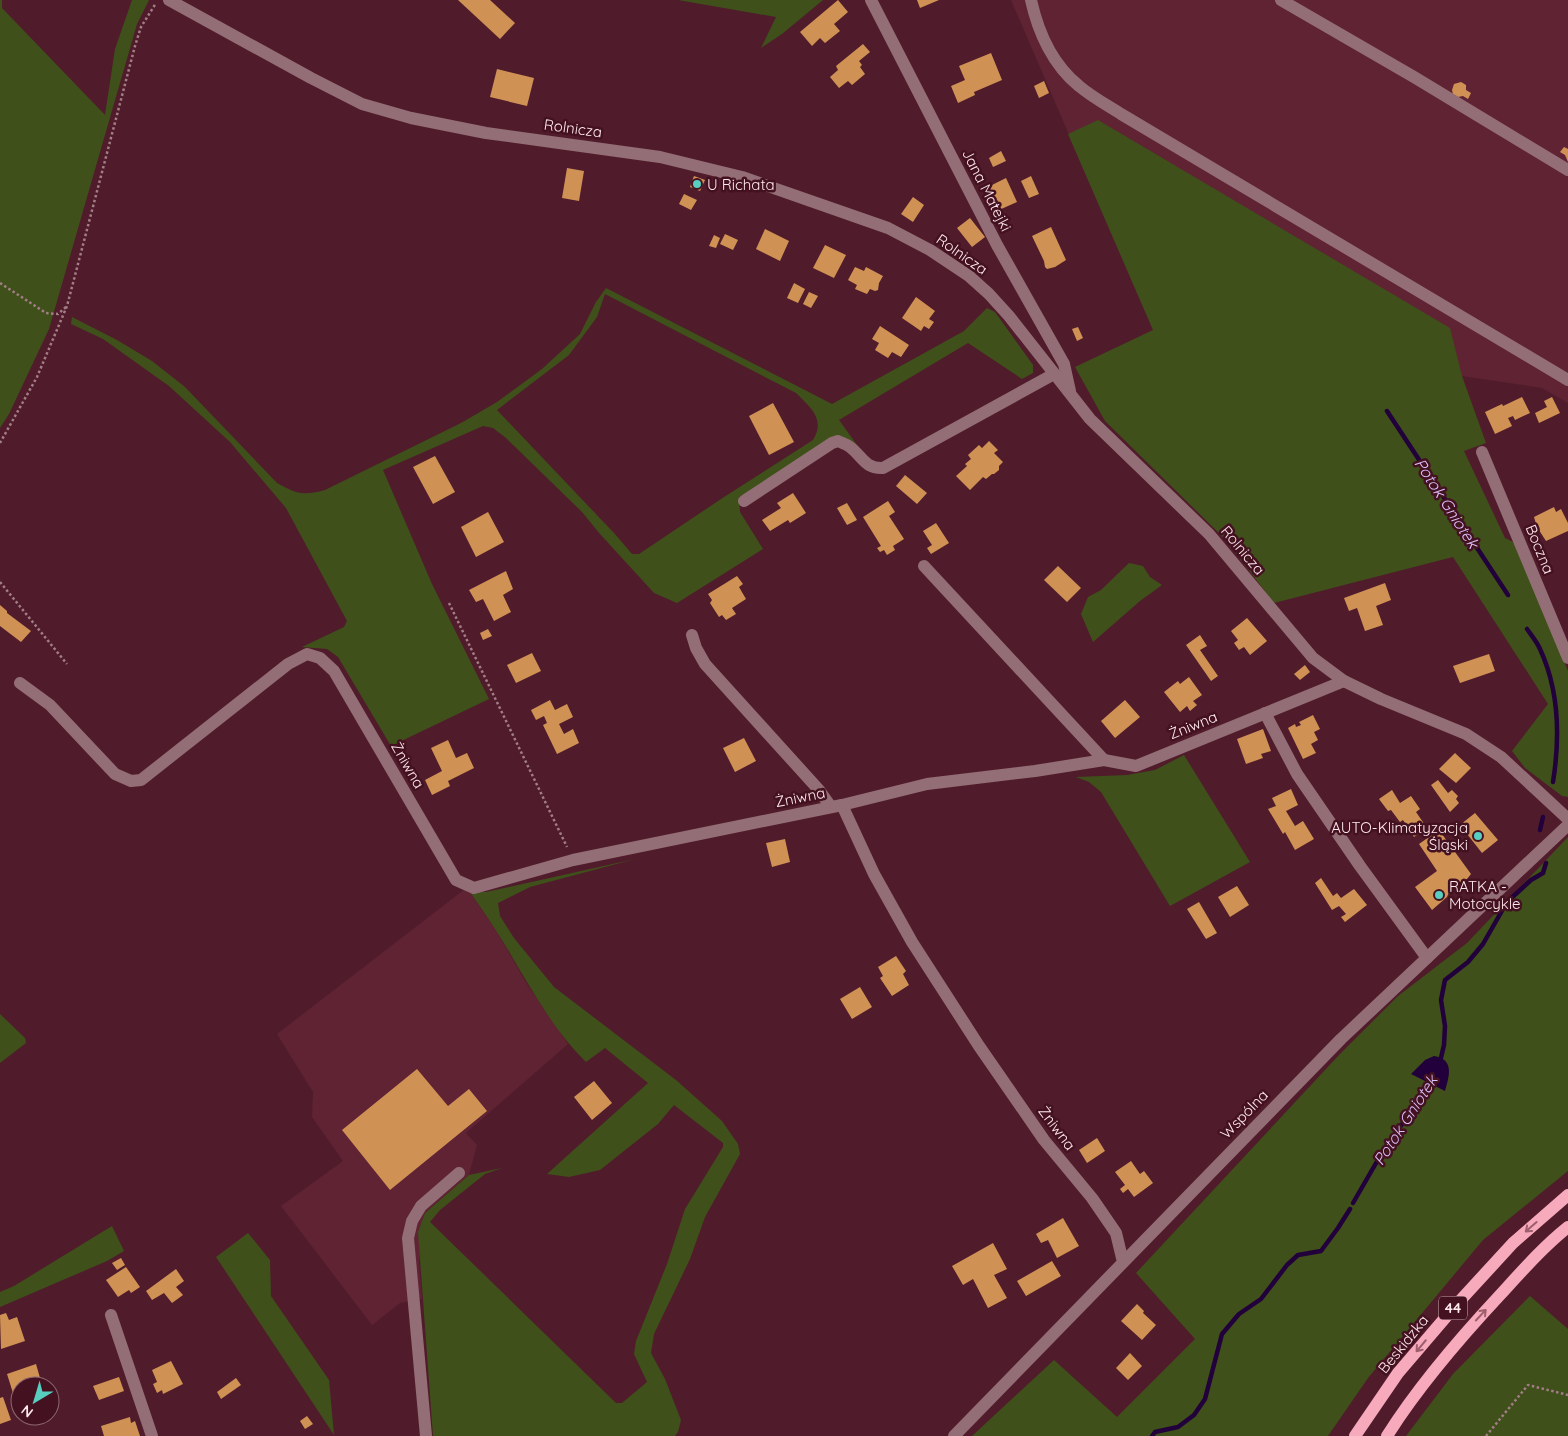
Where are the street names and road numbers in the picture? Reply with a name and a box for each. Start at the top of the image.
street label: Rolnicza [543,115,603,141]
street label: Jana Matejki [958,146,1016,234]
street label: Rolnicza [933,229,991,279]
street label: Rolnicza [1217,522,1269,578]
street label: Boczna [1522,522,1558,576]
street label: Żniwna [1166,707,1220,743]
street label: Żniwna [387,738,429,792]
street label: Żniwna [773,783,827,811]
street label: Wspólna [1216,1086,1272,1142]
street label: Żniwna [1034,1102,1080,1154]
road number: 44 [1439,1296,1467,1320]
street label: Beskidzka [1374,1311,1432,1377]

